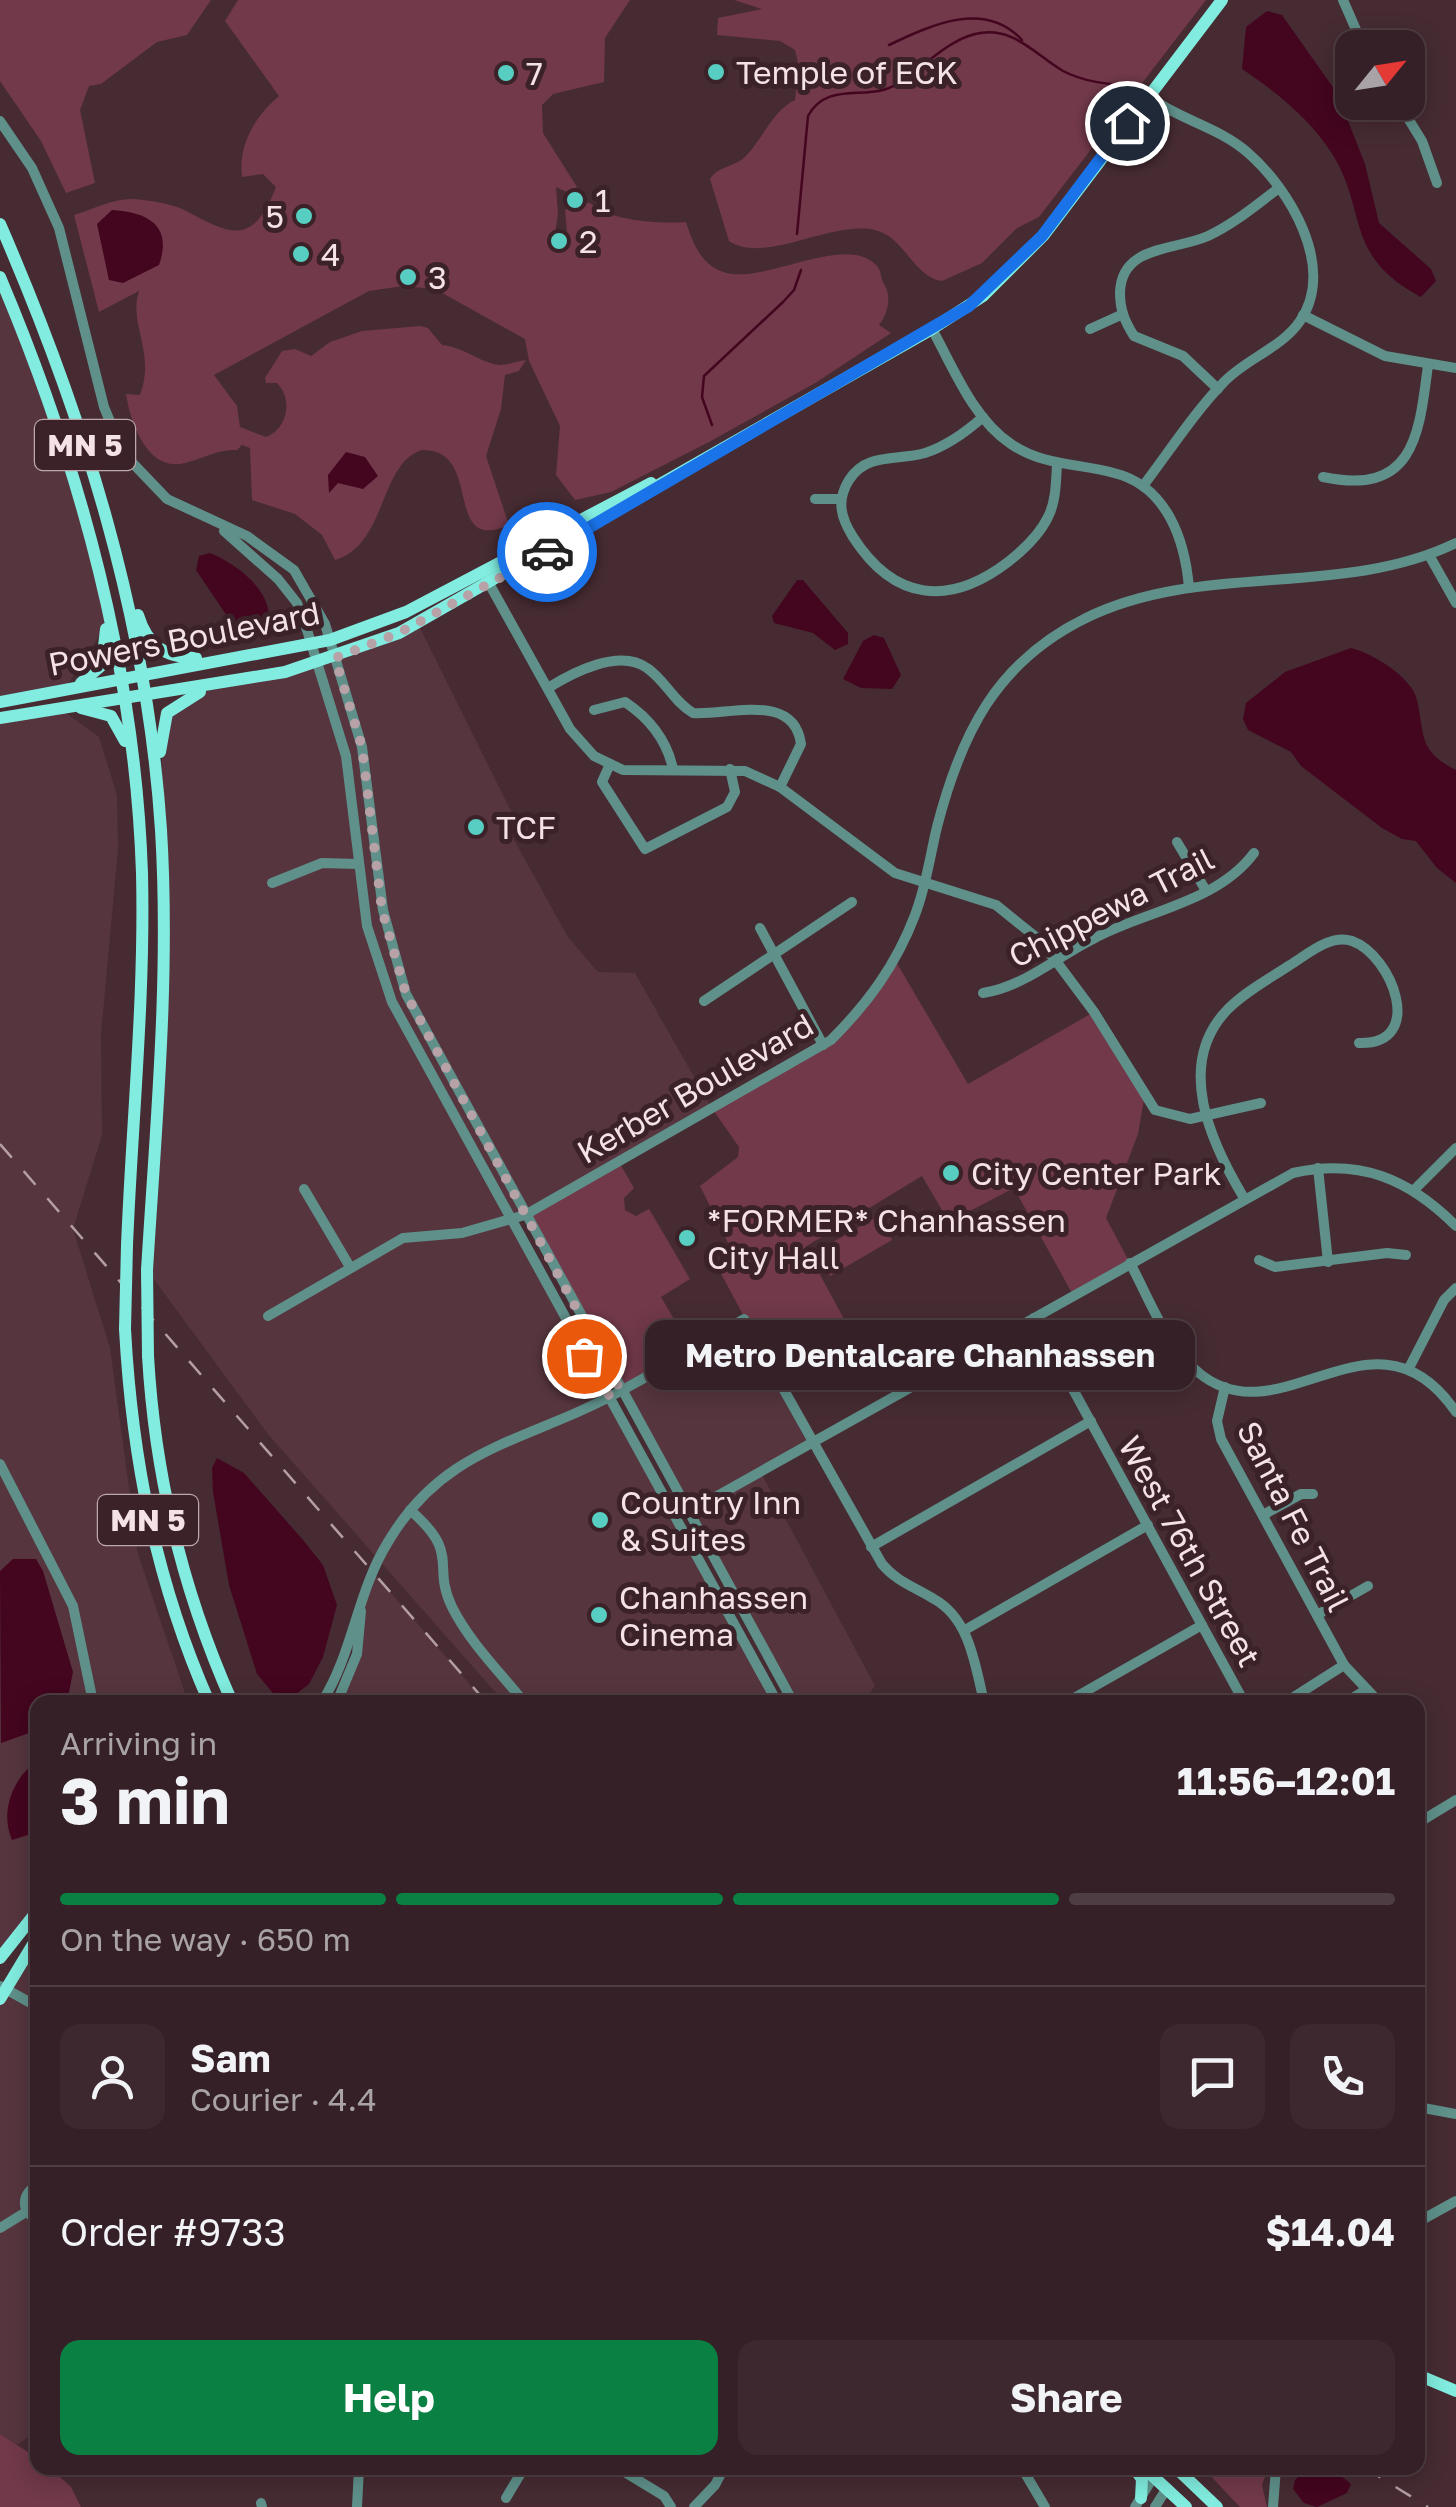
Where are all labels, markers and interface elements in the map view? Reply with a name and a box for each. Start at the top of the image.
north arrow [1335,30,1425,120]
map controls [1335,30,1425,120]
place label: Temple of ECK [736,53,958,91]
place label: 7 [526,54,543,92]
marker: Temple of ECK [705,61,727,83]
marker: 7 [495,62,517,84]
pin [1085,81,1170,166]
icon: home [1100,96,1155,151]
place label: 1 [595,181,611,219]
marker: 1 [564,189,586,211]
place label: 5 [265,197,284,235]
marker: 5 [293,205,315,227]
place label: 2 [579,222,598,260]
marker: 2 [548,230,570,252]
place label: 4 [321,235,341,273]
marker: 4 [290,243,312,265]
place label: 3 [428,258,447,296]
marker: 3 [397,266,419,288]
road number: MN 5 [35,420,135,470]
courier [497,502,597,602]
icon: car [520,525,575,580]
street label: Powers Boulevard [45,593,323,683]
place label: TCF [496,808,556,846]
marker: TCF [465,816,487,838]
street label: Chippewa Trail [1002,839,1220,975]
street label: Kerber Boulevard [570,1005,820,1171]
place label: City Center Park [971,1154,1222,1192]
marker: City Center Park [940,1162,962,1184]
place label: *FORMER* Chanhassen City Hall [707,1201,1066,1276]
marker: *FORMER* Chanhassen City Hall [676,1227,698,1249]
pin [542,1314,627,1399]
callout: Metro Dentalcare Chanhassen [644,1321,1194,1391]
icon: bag [557,1329,612,1384]
text: Metro Dentalcare Chanhassen [685,1336,1155,1374]
street label: Santa Fe Trail [1230,1415,1358,1617]
street label: West 76th Street [1111,1429,1269,1673]
place label: Country Inn & Suites [620,1483,801,1558]
road number: MN 5 [98,1495,198,1545]
marker: Country Inn & Suites [589,1509,611,1531]
place label: Chanhassen Cinema [619,1578,808,1653]
marker: Chanhassen Cinema [588,1604,610,1626]
text: Arriving in [60,1724,217,1762]
text: 11:56–12:01 [1177,1758,1395,1803]
text: 3 min [60,1760,230,1838]
text: On the way · 650 m [60,1920,351,1958]
button: person [60,2024,165,2129]
button: chat [1160,2024,1265,2129]
button: phone [1290,2024,1395,2129]
text: Sam [190,2035,271,2080]
text: Courier · 4.4 [190,2080,377,2118]
text: Order #9733 [60,2209,286,2254]
text: $14.04 [1266,2209,1395,2254]
button: Help [60,2340,718,2455]
button: Share [738,2340,1395,2455]

